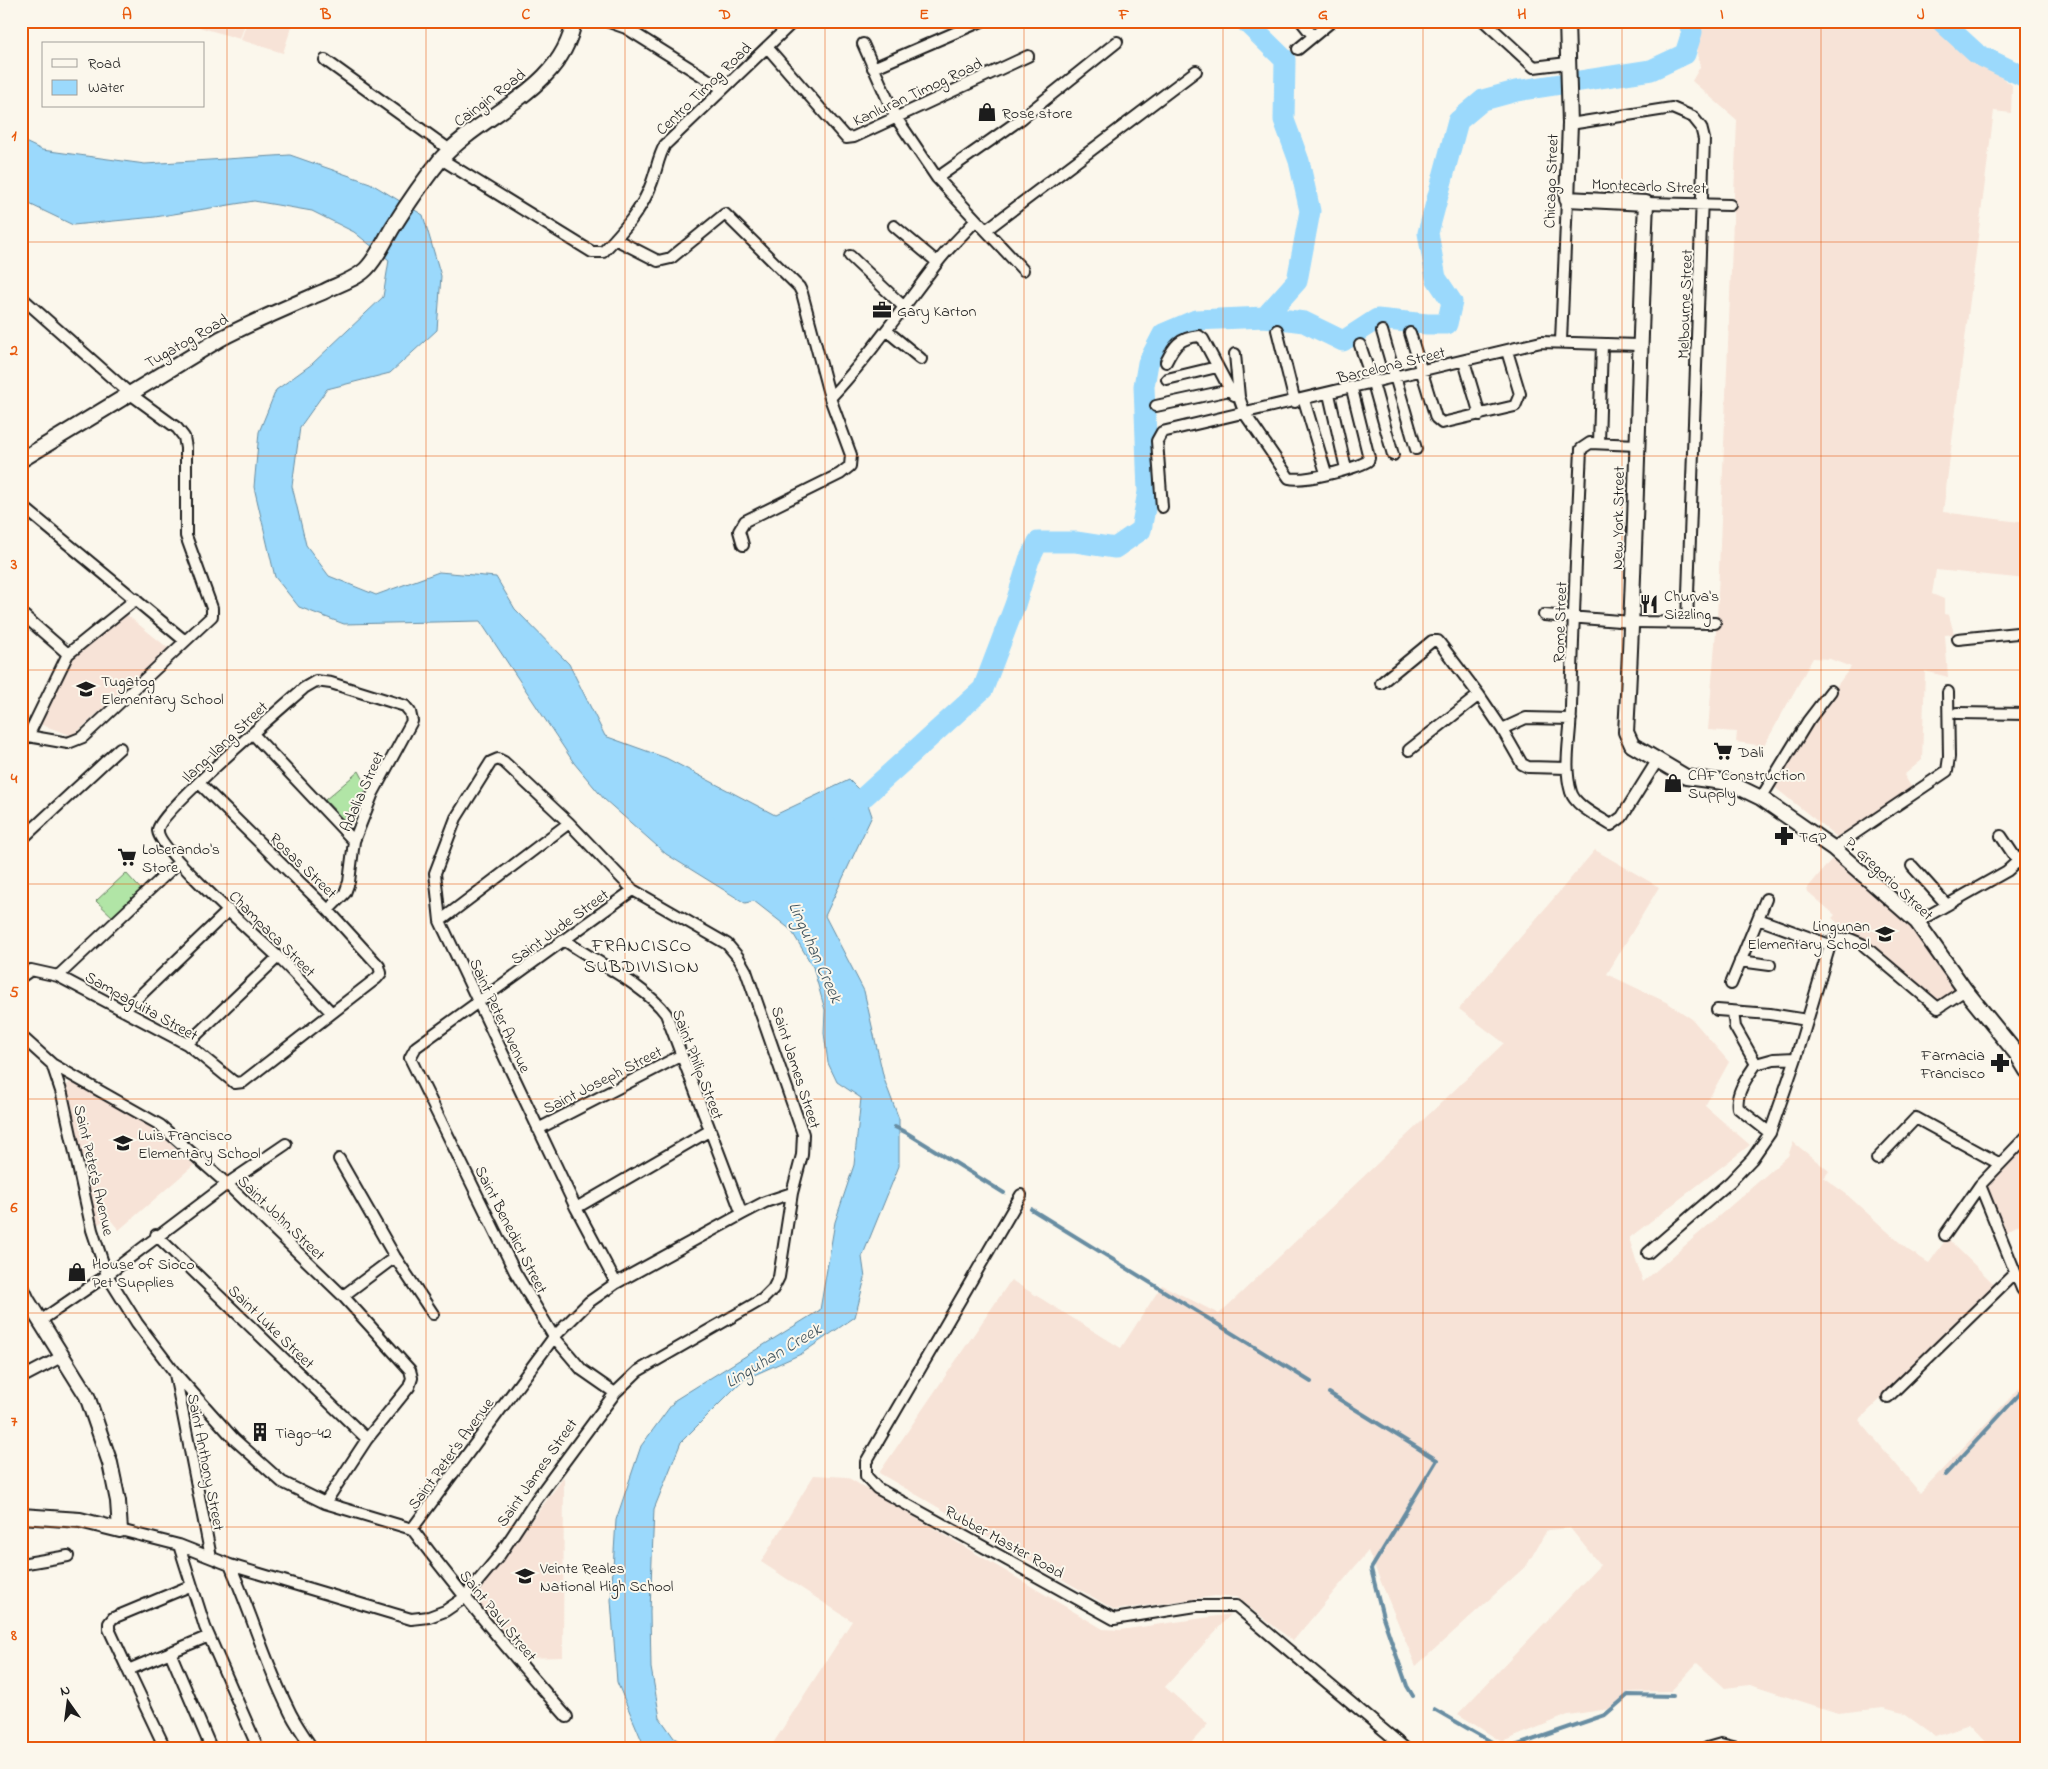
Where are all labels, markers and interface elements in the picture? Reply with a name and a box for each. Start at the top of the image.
text: A [122,3,132,27]
text: B [320,3,332,27]
text: C [522,3,531,27]
text: D [718,3,731,27]
text: E [919,3,929,27]
text: F [1118,3,1130,27]
text: G [1318,3,1328,27]
text: H [1517,3,1527,27]
text: I [1720,3,1724,27]
text: J [1917,3,1925,27]
street label: Centro Timog Road [651,37,758,142]
legend [42,42,205,108]
street label: Kanluran Timog Road [849,52,987,133]
text: Road [88,53,121,75]
street label: Caingin Road [449,63,531,134]
text: Water [88,77,124,99]
shop icon: Rose store [976,101,998,123]
place label: Rose store [1002,102,1073,126]
text: 1 [11,124,17,148]
street label: Chicago Street [1538,133,1566,229]
street label: Montecarlo Street [1591,173,1707,201]
street label: Melbourne Street [1672,248,1700,359]
office icon: Gary Karton [871,299,893,321]
place label: Gary Karton [897,300,977,324]
street label: Tugatog Road [141,308,233,375]
text: 2 [9,339,18,363]
street label: Barcelona Street [1334,341,1449,391]
street label: New York Street [1606,465,1632,570]
text: 3 [10,553,18,577]
street label: Rome Street [1548,581,1574,663]
place label: Churva's Sizzling [1664,585,1719,627]
restaurant icon: Churva's Sizzling [1638,593,1660,615]
place label: Tugatog Elementary School [101,670,224,712]
school or university icon: Tugatog Elementary School [75,678,97,700]
street label: Ilang-Ilang Street [177,696,274,789]
supermarket icon: Dali [1712,740,1734,762]
place label: Dali [1737,741,1764,765]
street label: Adalia Street [334,747,392,836]
place label: CAF Construction Supply [1688,764,1805,806]
text: 4 [10,767,18,791]
shop icon: CAF Construction Supply [1662,772,1684,794]
pharmacy icon: TGP [1773,825,1795,847]
place label: TGP [1799,826,1827,850]
street label: Rosas Street [263,828,342,906]
street label: P. Gregorio Street [1839,832,1939,927]
place label: Loberando's Store [142,838,220,880]
supermarket icon: Loberando's Store [116,846,138,868]
street label: Saint Jude Street [506,883,615,972]
street label: Champaca Street [222,885,321,984]
water label: Linguhan Creek [780,898,849,1009]
place label: Lingunan Elementary School [1747,915,1870,957]
school or university icon: Lingunan Elementary School [1874,923,1896,945]
district label: FRANCISCO SUBDIVISION [584,934,700,981]
street label: Saint Peter Avenue [462,955,537,1078]
street label: Sampaguita Street [80,966,203,1048]
text: 5 [9,981,19,1005]
street label: Saint James Street [764,1003,826,1133]
street label: Saint Philip Street [665,1006,729,1124]
street label: Saint Joseph Street [539,1040,667,1121]
place label: Farmacia Francisco [1920,1044,1985,1086]
pharmacy icon: Farmacia Francisco [1989,1052,2011,1074]
street label: Saint Peter's Avenue [66,1103,120,1239]
place label: Luis Francisco Elementary School [138,1124,261,1166]
school or university icon: Luis Francisco Elementary School [112,1132,134,1154]
street label: Saint Benedict Street [468,1162,553,1299]
street label: Saint John Street [231,1170,331,1267]
text: 6 [9,1196,18,1220]
place label: House of Sioco Pet Supplies [92,1253,195,1295]
shop icon: House of Sioco Pet Supplies [66,1261,88,1283]
street label: Saint Luke Street [222,1280,320,1376]
water label: Linguhan Creek [721,1317,828,1396]
street label: Saint Anthony Street [180,1392,230,1534]
street label: Saint Peter's Avenue [403,1392,501,1515]
text: 7 [11,1410,18,1434]
street label: Saint James Street [491,1414,584,1532]
building icon: Tiago-42 [249,1421,271,1443]
place label: Tiago-42 [275,1422,332,1446]
street label: Rubber Master Road [940,1500,1068,1586]
place label: Veinte Reales National High School [539,1557,674,1599]
street label: Saint Paul Street [453,1565,542,1668]
school or university icon: Veinte Reales National High School [514,1565,536,1587]
text: 8 [10,1624,17,1648]
north arrow [42,1676,92,1726]
text: N [58,1680,72,1702]

